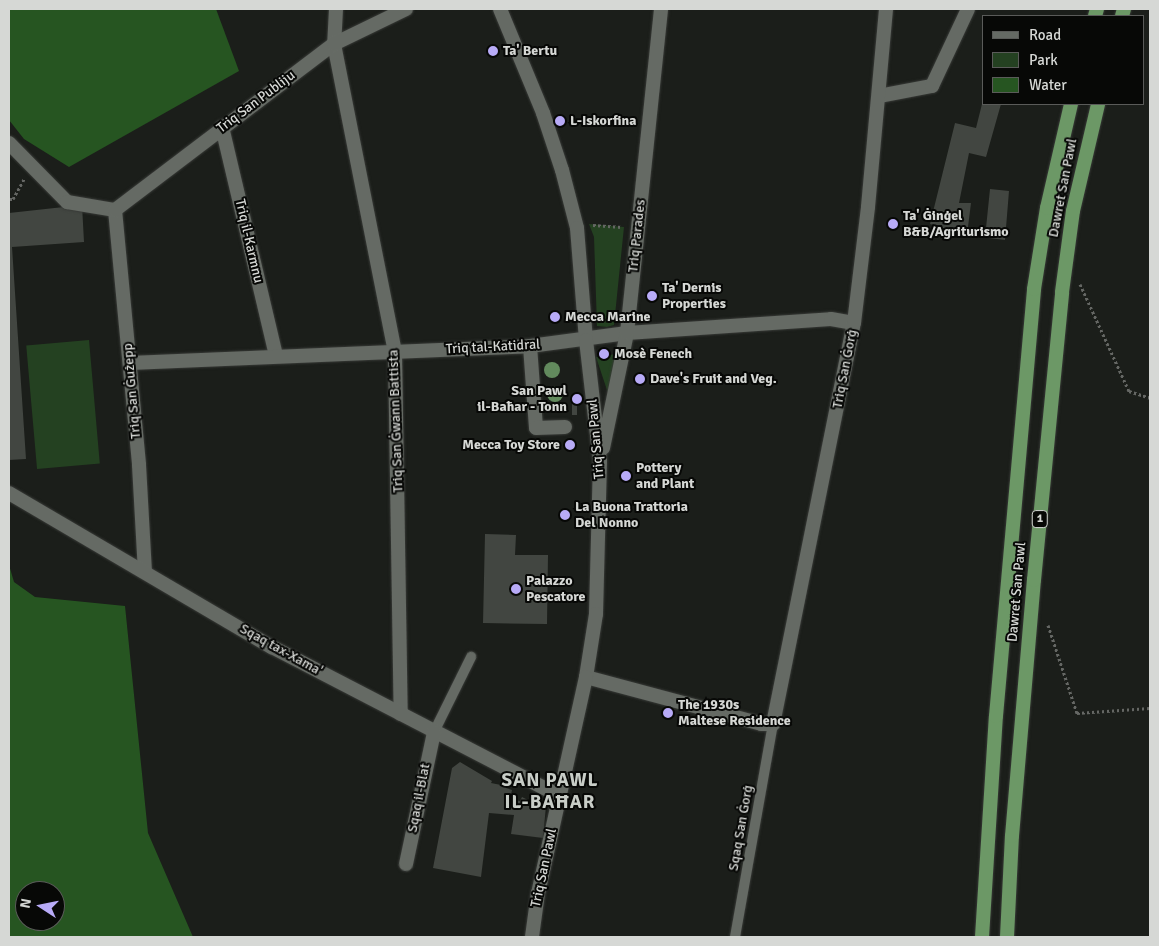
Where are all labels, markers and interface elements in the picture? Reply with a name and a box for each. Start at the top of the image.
legend [982,15,1144,105]
text: Road [1029,26,1061,44]
place label: Ta' Bertu [503,43,557,59]
marker: Ta' Bertu [487,45,499,57]
text: Park [1029,51,1058,69]
street label: Triq San Publiju [214,67,298,137]
text: Water [1029,76,1067,94]
place label: L-Iskorfina [570,113,636,129]
marker: L-Iskorfina [554,115,566,127]
street label: Dawret San Pawl [1045,137,1081,239]
street label: Triq il-Karmnu [231,197,267,285]
street label: Triq Parades [625,199,649,273]
place label: Ta' Ġinġel B&B/Agriturismo [903,208,1009,240]
marker: Ta' Ġinġel B&B/Agriturismo [887,218,899,230]
place label: Ta' Dernis Properties [662,280,726,312]
marker: Ta' Dernis Properties [646,290,658,302]
place label: Mecca Marine [565,309,651,325]
marker: Mecca Marine [549,311,561,323]
street label: Triq San Ġorġ [829,328,861,410]
street label: Triq tal-Katidral [445,336,541,358]
street label: Triq San Ġużepp [119,342,145,440]
place label: Mosè Fenech [614,346,692,362]
marker: Mosè Fenech [598,348,610,360]
street label: Triq San Ġwann Battista [385,349,407,493]
place label: Dave's Fruit and Veg. [650,371,777,387]
marker: Dave's Fruit and Veg. [634,373,646,385]
place label: San Pawl il-Baħar - Tonn [477,383,567,416]
marker: San Pawl il-Baħar - Tonn [571,393,583,405]
street label: Triq San Pawl [584,398,608,480]
place label: Mecca Toy Store [462,437,560,453]
marker: Mecca Toy Store [564,439,576,451]
place label: Pottery and Plant [636,460,694,492]
marker: Pottery and Plant [620,470,632,482]
place label: La Buona Trattoria Del Nonno [575,499,688,532]
marker: La Buona Trattoria Del Nonno [559,509,571,521]
road number: 1 [1031,509,1049,528]
street label: Dawret San Pawl [1004,541,1030,643]
place label: Palazzo Pescatore [526,573,586,606]
marker: Palazzo Pescatore [510,583,522,595]
street label: Sqaq tax-Xama' [237,620,325,680]
place label: The 1930s Maltese Residence [678,697,791,730]
marker: The 1930s Maltese Residence [662,707,674,719]
street label: Sqaq il-Blat [404,762,434,834]
district label: SAN PAWL IL-BAĦAR [501,770,599,814]
street label: Sqaq San Ġorġ [725,784,757,872]
street label: Triq San Pawl [527,827,561,909]
north arrow [15,881,65,931]
text: N [16,897,35,910]

